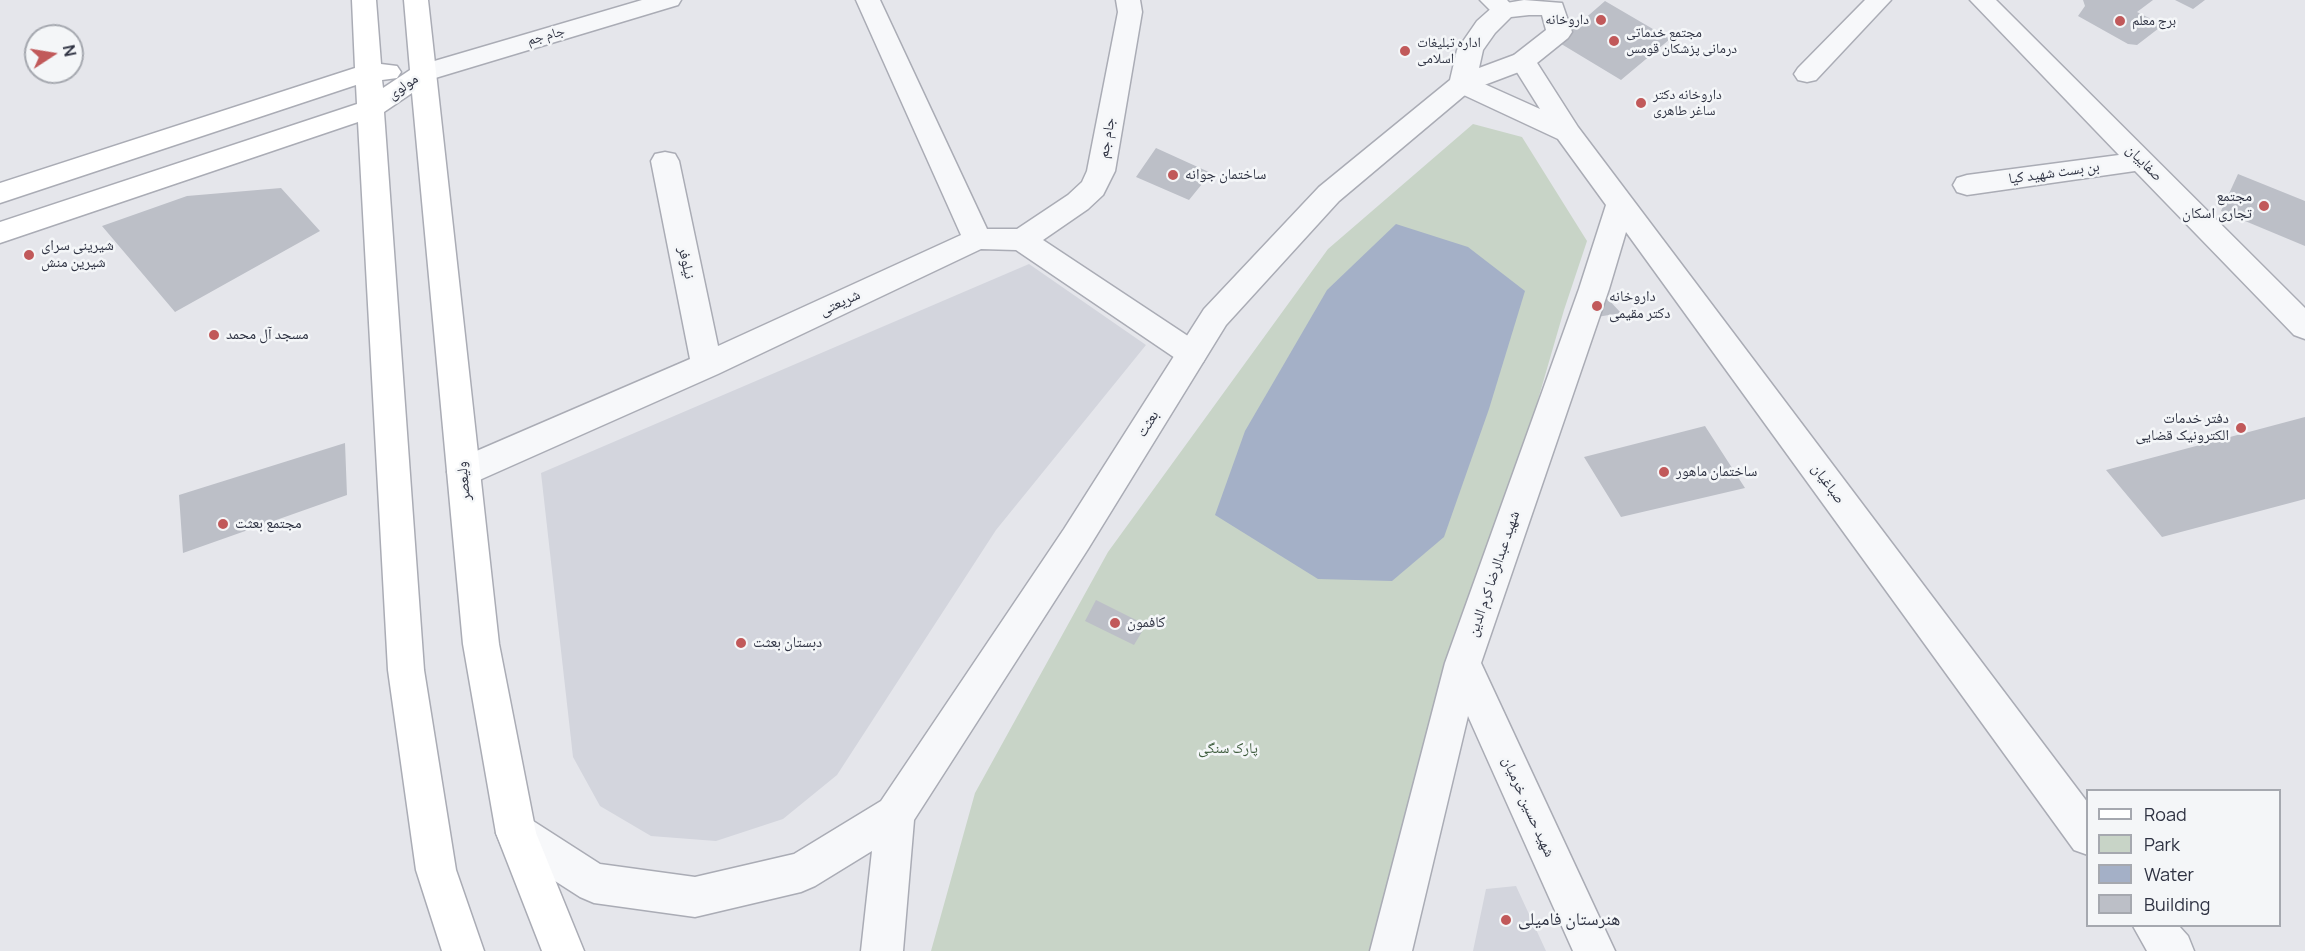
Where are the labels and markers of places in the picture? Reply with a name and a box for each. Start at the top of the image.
place label: داروخانه [1545,12,1589,28]
marker: داروخانه [1594,13,1608,27]
place label: برج معلم [2132,13,2176,29]
marker: برج معلم [2113,14,2127,28]
place label: مجتمع خدماتی درمانی پزشکان قومس [1626,25,1737,57]
marker: مجتمع خدماتی درمانی پزشکان قومس [1607,34,1621,48]
place label: اداره تبلیغات اسلامی [1417,35,1481,68]
marker: اداره تبلیغات اسلامی [1398,44,1412,58]
place label: داروخانه دکتر ساغر طاهری [1653,87,1722,120]
marker: داروخانه دکتر ساغر طاهری [1634,96,1648,110]
place label: ساختمان جوانه [1185,166,1266,184]
marker: ساختمان جوانه [1166,168,1180,182]
place label: مجتمع تجاری اسکان [2182,188,2252,223]
marker: مجتمع تجاری اسکان [2257,199,2271,213]
place label: شیرینی سرای شیرین منش [41,237,114,272]
marker: شیرینی سرای شیرین منش [22,248,36,262]
place label: داروخانه دکتر مقیمی [1609,288,1670,323]
marker: داروخانه دکتر مقیمی [1590,299,1604,313]
place label: مسجد آل محمد [226,326,309,344]
marker: مسجد آل محمد [207,328,221,342]
place label: دفتر خدمات الکترونیک قضایی [2136,410,2229,445]
marker: دفتر خدمات الکترونیک قضایی [2234,421,2248,435]
place label: ساختمان ماهور [1676,463,1757,481]
marker: ساختمان ماهور [1657,465,1671,479]
place label: مجتمع بعثت [235,515,302,533]
marker: مجتمع بعثت [216,517,230,531]
place label: کافمون [1127,614,1165,632]
marker: کافمون [1108,616,1122,630]
place label: دبستان بعثت [753,634,822,652]
marker: دبستان بعثت [734,636,748,650]
place label: هنرستان فامیلی [1518,909,1620,931]
marker: هنرستان فامیلی [1499,913,1513,927]

